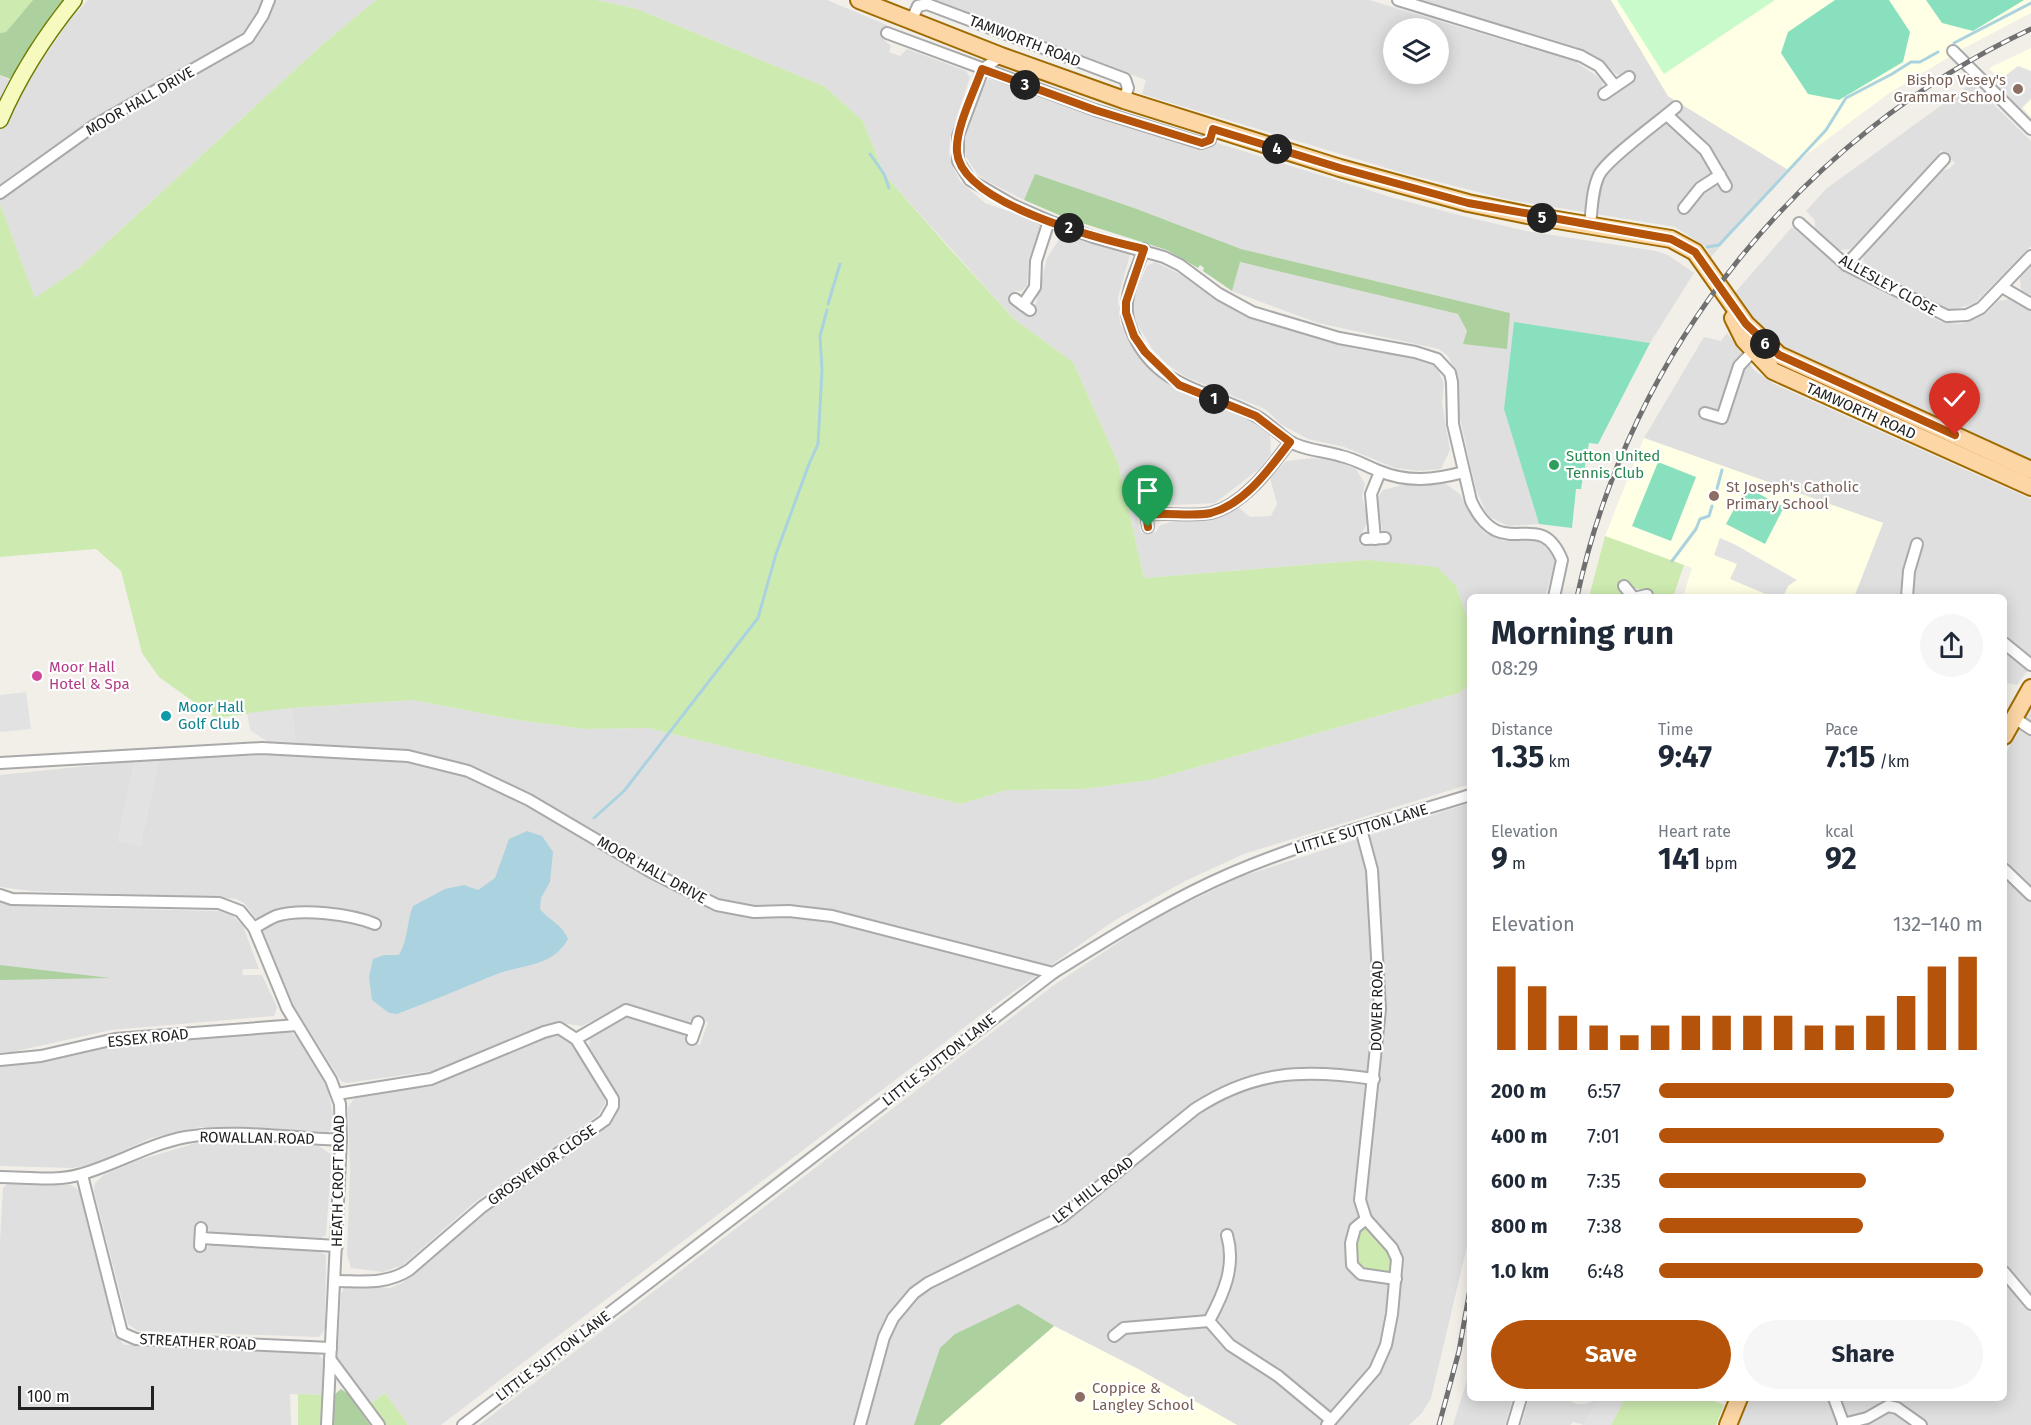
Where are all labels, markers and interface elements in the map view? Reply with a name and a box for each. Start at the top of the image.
street label: TAMWORTH ROAD [967,11,1083,71]
map controls [1383,18,1449,84]
button: layers [1383,18,1449,84]
street label: MOOR HALL DRIVE [82,63,198,139]
pin: 3 [1010,70,1040,100]
place label: Bishop Vesey's Grammar School [1893,71,2007,106]
text: 3 [1021,75,1029,94]
marker: Bishop Vesey's Grammar School [2011,82,2025,96]
pin: 4 [1262,134,1292,164]
text: 4 [1272,139,1282,158]
pin: 5 [1527,203,1557,233]
text: 5 [1538,208,1546,227]
pin: 2 [1054,213,1084,243]
text: 2 [1065,218,1073,237]
street label: ALLESLEY CLOSE [1836,251,1940,319]
pin: 6 [1750,329,1780,359]
text: 6 [1760,334,1770,353]
pin [1929,373,1980,435]
street label: TAMWORTH ROAD [1803,379,1919,443]
icon: check [1938,382,1971,415]
pin: 1 [1199,384,1229,414]
text: 1 [1210,389,1218,408]
place label: Sutton United Tennis Club [1566,447,1660,482]
marker: Sutton United Tennis Club [1547,458,1561,472]
pin [1122,465,1173,527]
icon: arrive [1131,474,1164,507]
place label: St Joseph's Catholic Primary School [1726,478,1859,513]
marker: St Joseph's Catholic Primary School [1707,489,1721,503]
text: Morning run [1491,613,1674,653]
button: share [1920,614,1983,677]
text: 08:29 [1491,656,1538,680]
place label: Moor Hall Hotel & Spa [49,658,130,693]
marker: Moor Hall Hotel & Spa [30,669,44,683]
place label: Moor Hall Golf Club [178,698,245,733]
marker: Moor Hall Golf Club [159,709,173,723]
text: Distance [1491,720,1553,739]
text: Time [1658,720,1693,739]
text: Pace [1825,720,1858,739]
text: 1.35 [1491,739,1544,775]
text: 9:47 [1658,739,1712,775]
text: 7:15 [1825,739,1875,775]
text: km [1544,752,1570,771]
text: /km [1875,752,1910,771]
street label: LITTLE SUTTON LANE [1292,800,1430,858]
text: Elevation [1491,822,1558,841]
text: Heart rate [1658,822,1731,841]
text: kcal [1825,822,1854,841]
street label: MOOR HALL DRIVE [594,832,710,908]
text: 9 [1491,841,1508,877]
text: 141 [1658,841,1701,877]
text: 92 [1825,841,1857,877]
text: m [1508,854,1526,873]
text: bpm [1701,854,1738,873]
text: Elevation [1491,912,1575,936]
text: 132–140 m [1893,912,1983,936]
street label: DOWER ROAD [1367,960,1387,1052]
street label: LITTLE SUTTON LANE [879,1010,999,1110]
street label: ESSEX ROAD [106,1025,190,1051]
text: 200 m [1491,1079,1546,1103]
text: 6:57 [1587,1079,1621,1103]
street label: HEATH CROFT ROAD [328,1115,348,1247]
street label: GROSVENOR CLOSE [484,1121,600,1209]
text: 400 m [1491,1124,1547,1148]
text: 7:01 [1587,1124,1620,1148]
street label: ROWALLAN ROAD [199,1128,315,1148]
street label: LEY HILL ROAD [1049,1153,1137,1227]
text: 600 m [1491,1169,1547,1193]
text: 7:35 [1587,1169,1621,1193]
text: 800 m [1491,1214,1548,1238]
text: 7:38 [1587,1214,1622,1238]
text: 1.0 km [1491,1259,1549,1283]
text: 6:48 [1587,1259,1624,1283]
street label: LITTLE SUTTON LANE [492,1307,614,1405]
button: Save [1491,1320,1731,1389]
button: Share [1743,1320,1983,1389]
street label: STREATHER ROAD [139,1330,257,1354]
place label: Coppice & Langley School [1092,1379,1195,1414]
scale bar [18,1383,154,1410]
text: 100 m [27,1387,70,1406]
marker: Coppice & Langley School [1073,1390,1087,1404]

